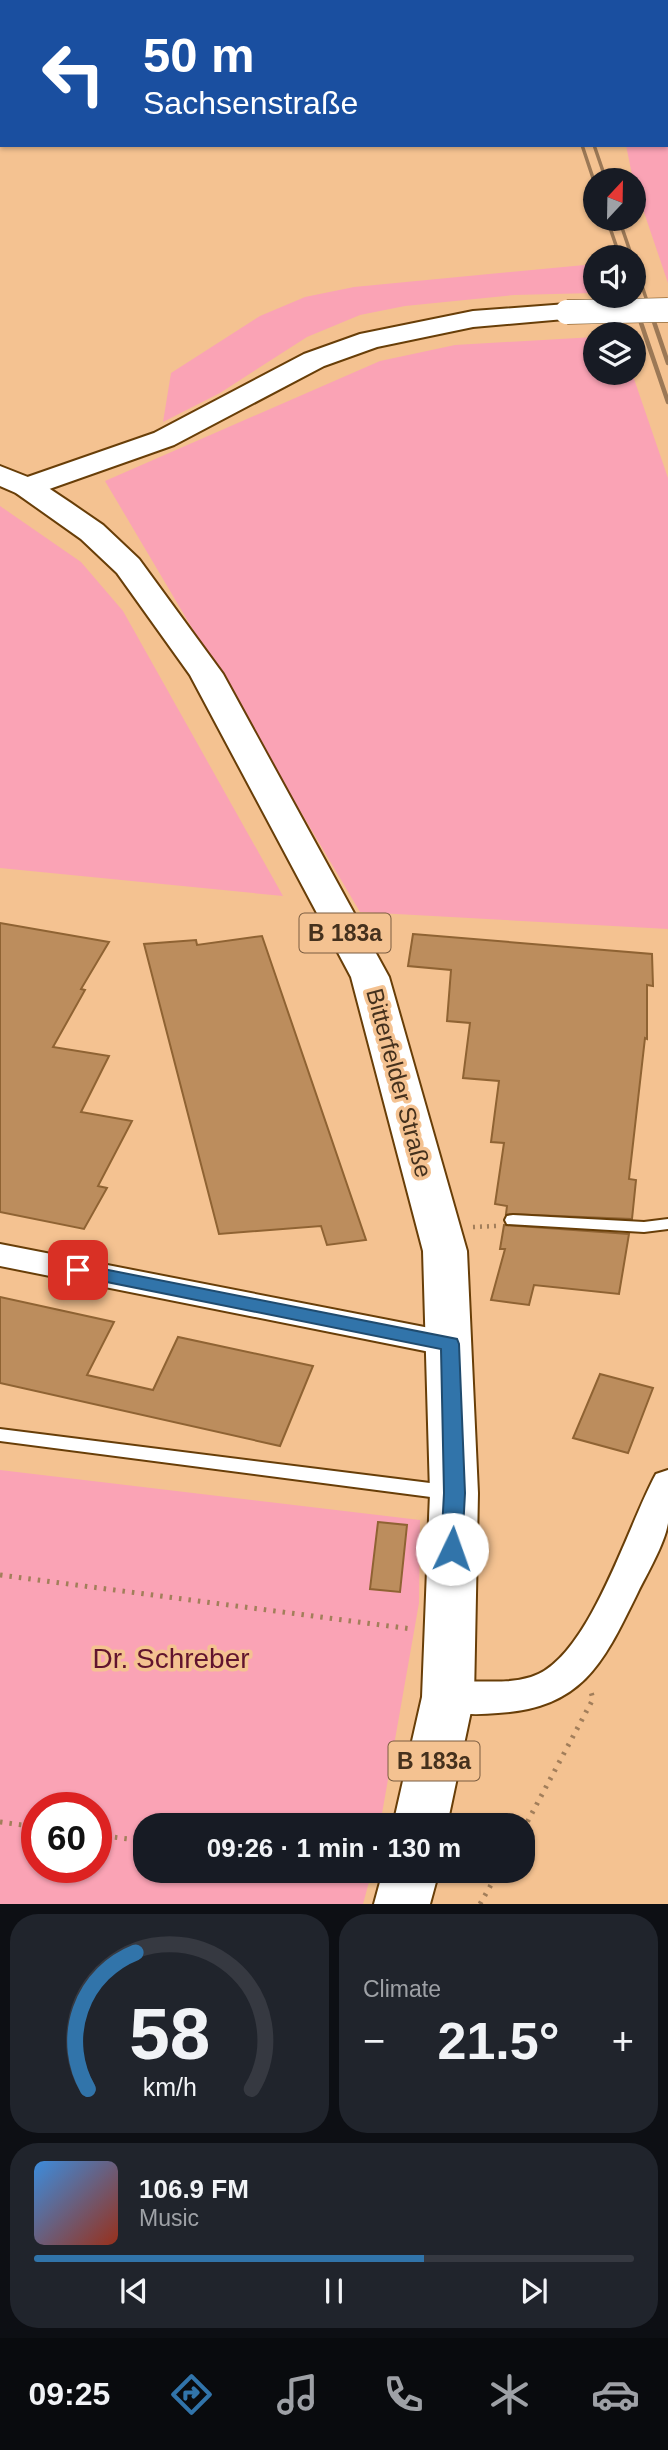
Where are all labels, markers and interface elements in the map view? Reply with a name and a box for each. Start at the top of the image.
icon: left [28,28,119,119]
text: 50 m [143,28,255,82]
text: Sachsenstraße [143,85,358,121]
north arrow [583,168,646,231]
map controls [583,168,646,385]
button: sound [583,245,646,308]
button: layers [583,322,646,385]
road number: B 183a [300,914,390,952]
street label: Bitterfelder Straße [361,985,438,1180]
pin [48,1240,108,1300]
icon: arrive [59,1251,97,1289]
position arrow [415,1512,489,1586]
park label: Dr. Schreber [92,1643,250,1674]
road number: B 183a [388,1742,480,1780]
speed limit sign: 60 [21,1792,112,1883]
text: 09:26 · 1 min · 130 m [207,1833,461,1863]
text: Climate [363,1976,441,2002]
text: 58 [129,1994,210,2075]
text: 21.5° [437,2012,560,2070]
text: − [363,2020,385,2062]
text: + [612,2020,634,2062]
text: km/h [142,2073,197,2101]
text: 106.9 FM [139,2174,249,2204]
text: Music [139,2205,199,2231]
icon: previous [115,2272,153,2310]
icon: pause [315,2272,353,2310]
icon: next [515,2272,553,2310]
icon: directions [167,2370,216,2419]
icon: music [273,2370,322,2419]
icon: phone [379,2370,428,2419]
icon: climate [485,2370,534,2419]
icon: car [591,2370,640,2419]
text: 09:25 [28,2376,110,2412]

